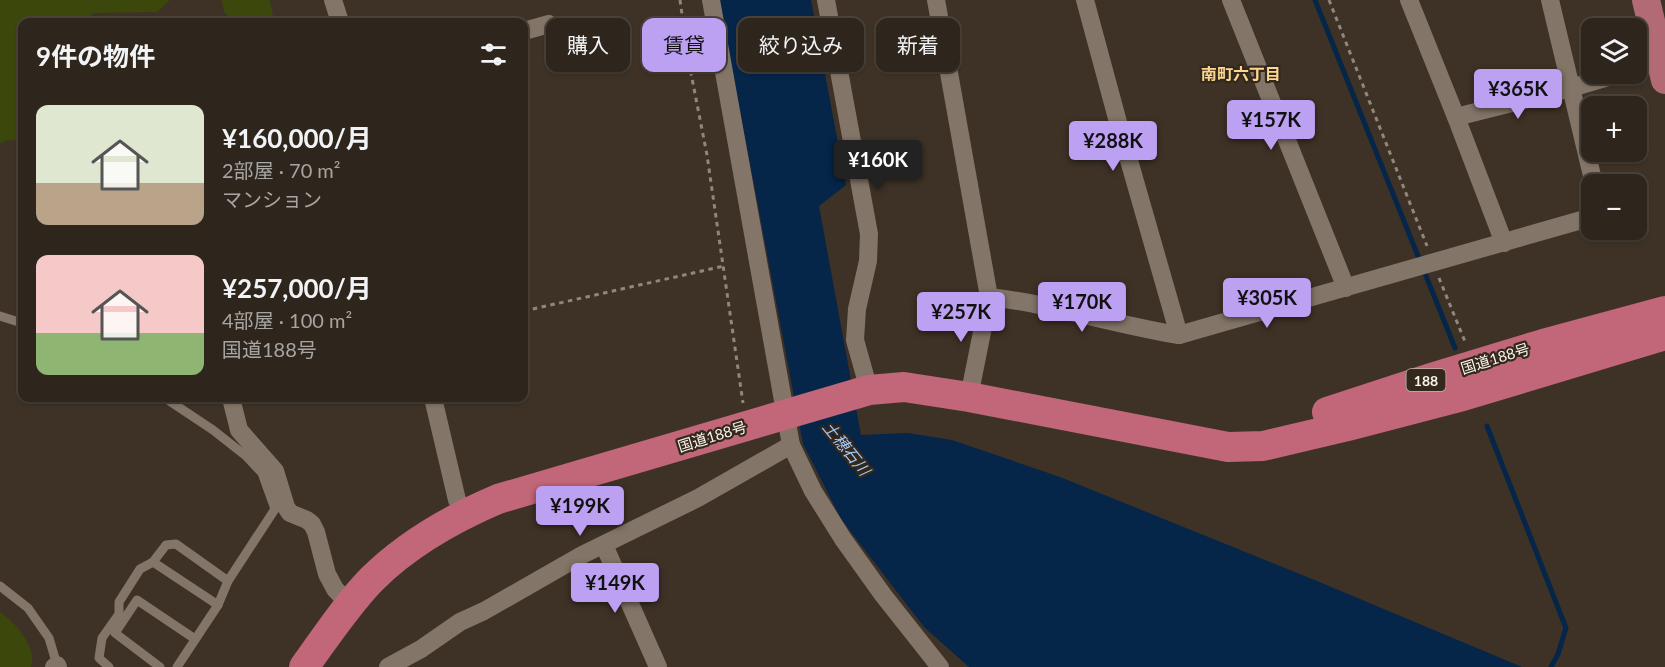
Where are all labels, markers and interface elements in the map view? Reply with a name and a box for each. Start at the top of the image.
chip: 購入 [546,18,630,72]
chip: 賃貸 [642,18,726,72]
chip: 絞り込み [738,18,864,72]
chip: 新着 [876,18,960,72]
map controls [1581,18,1647,240]
button: layers [1581,18,1647,84]
icon: filters [477,38,510,71]
text: 9件の物件 [36,40,155,72]
district label: 南町六丁目 [1201,64,1281,83]
pin: ¥365K [1476,69,1560,120]
text: ¥365K [1488,76,1548,100]
button: + [1581,96,1647,162]
pin: ¥157K [1229,100,1313,151]
text: ¥157K [1241,107,1301,131]
pin: ¥288K [1071,121,1155,172]
text: ¥160,000/月 [222,122,372,154]
text: ¥288K [1083,128,1143,152]
icon: home [84,129,156,201]
pin: ¥160K [836,140,920,191]
text: ¥160K [848,147,908,171]
text: 2部屋 · 70 m² [222,158,341,182]
button: − [1581,174,1647,240]
text: マンション [222,187,322,211]
text: ¥257,000/月 [222,272,372,304]
pin: ¥305K [1225,278,1309,329]
icon: home [84,279,156,351]
pin: ¥170K [1040,282,1124,333]
text: ¥305K [1237,285,1297,309]
text: ¥170K [1052,289,1112,313]
pin: ¥257K [919,292,1003,343]
text: ¥257K [931,299,991,323]
text: 4部屋 · 100 m² [222,308,352,332]
text: 国道188号 [222,337,317,361]
street label: 国道188号 [1458,339,1532,377]
road number: 188 [1406,369,1446,391]
street label: 国道188号 [675,417,749,455]
water label: 土穂石川 [819,417,876,480]
pin: ¥199K [538,486,622,537]
text: ¥199K [550,493,610,517]
pin: ¥149K [573,563,657,614]
text: ¥149K [585,570,645,594]

